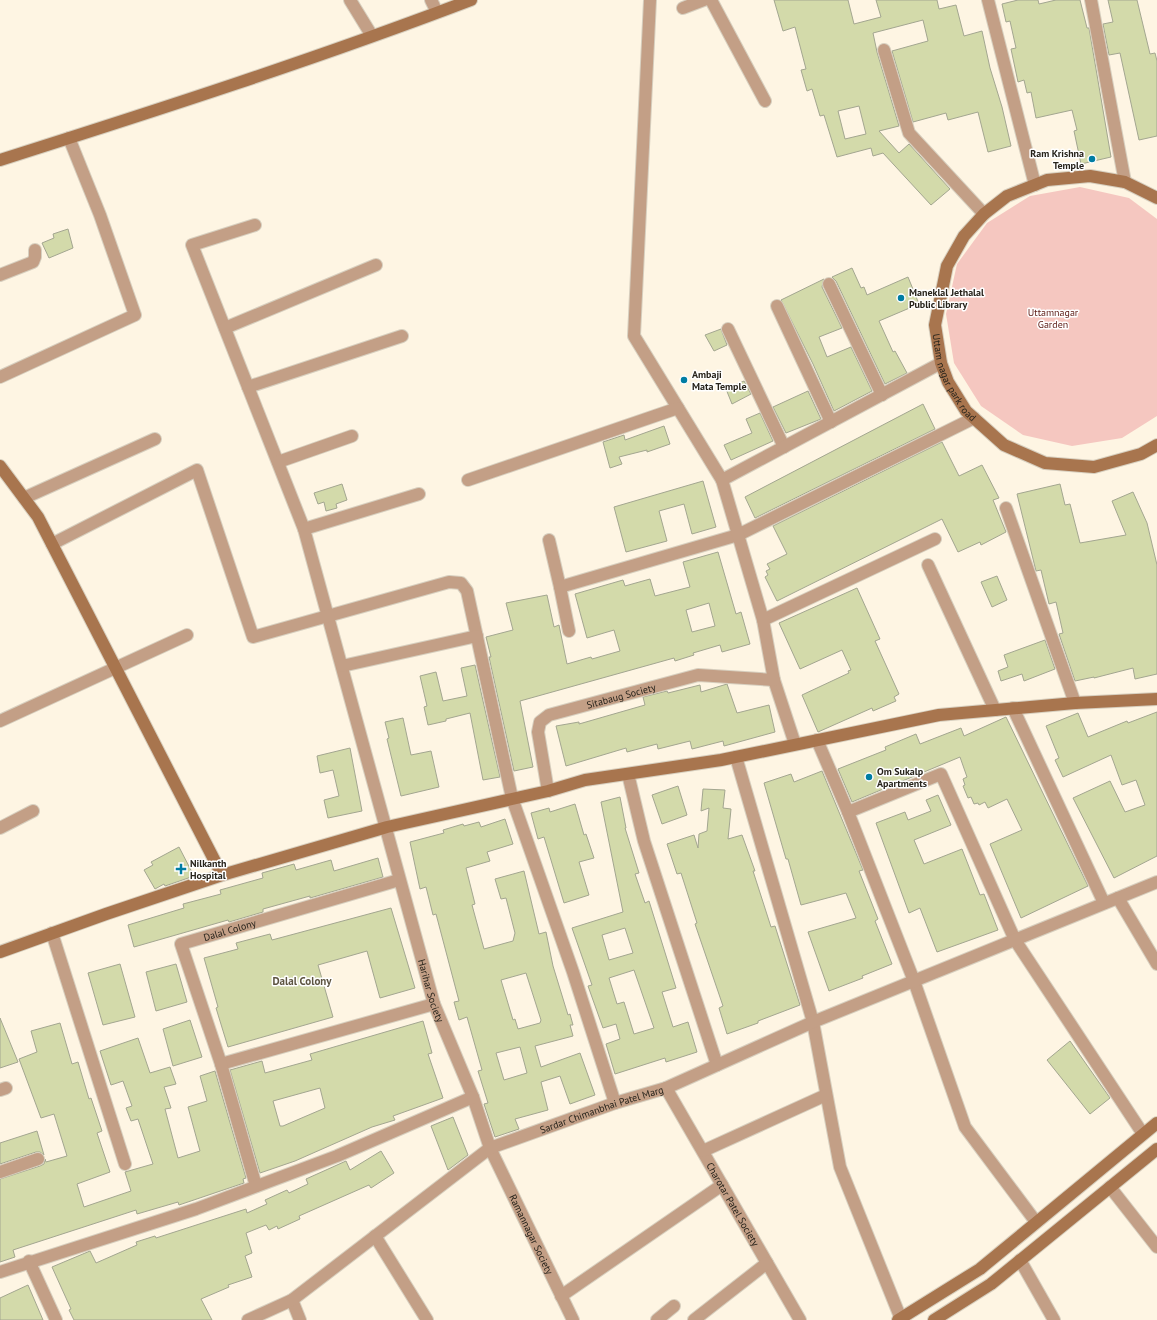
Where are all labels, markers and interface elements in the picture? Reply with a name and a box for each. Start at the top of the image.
place label: Ram Krishna Temple [1030,147,1084,172]
marker: Ram Krishna Temple [1087,154,1097,164]
place label: Maneklal Jethalal Public Library [909,286,984,311]
marker: Maneklal Jethalal Public Library [896,293,906,303]
park label: Uttamnagar Garden [1028,306,1079,331]
street label: Uttam nagar park road [930,333,979,424]
place label: Ambaji Mata Temple [692,368,747,393]
marker: Ambaji Mata Temple [679,375,689,385]
street label: Sitabaug Society [585,680,657,711]
place label: Om Sukalp Apartments [877,765,927,790]
marker: Om Sukalp Apartments [864,772,874,782]
place label: Nilkanth Hospital [190,857,226,882]
marker: Nilkanth Hospital [175,863,187,875]
street label: Dalal Colony [202,916,258,944]
street label: Harihar Society [415,958,447,1024]
district label: Dalal Colony [272,974,332,988]
street label: Sardar Chimanbhai Patel Marg [538,1083,665,1136]
street label: Charotar Patel Society [704,1160,762,1249]
street label: Ramannagar Society [507,1192,557,1277]

